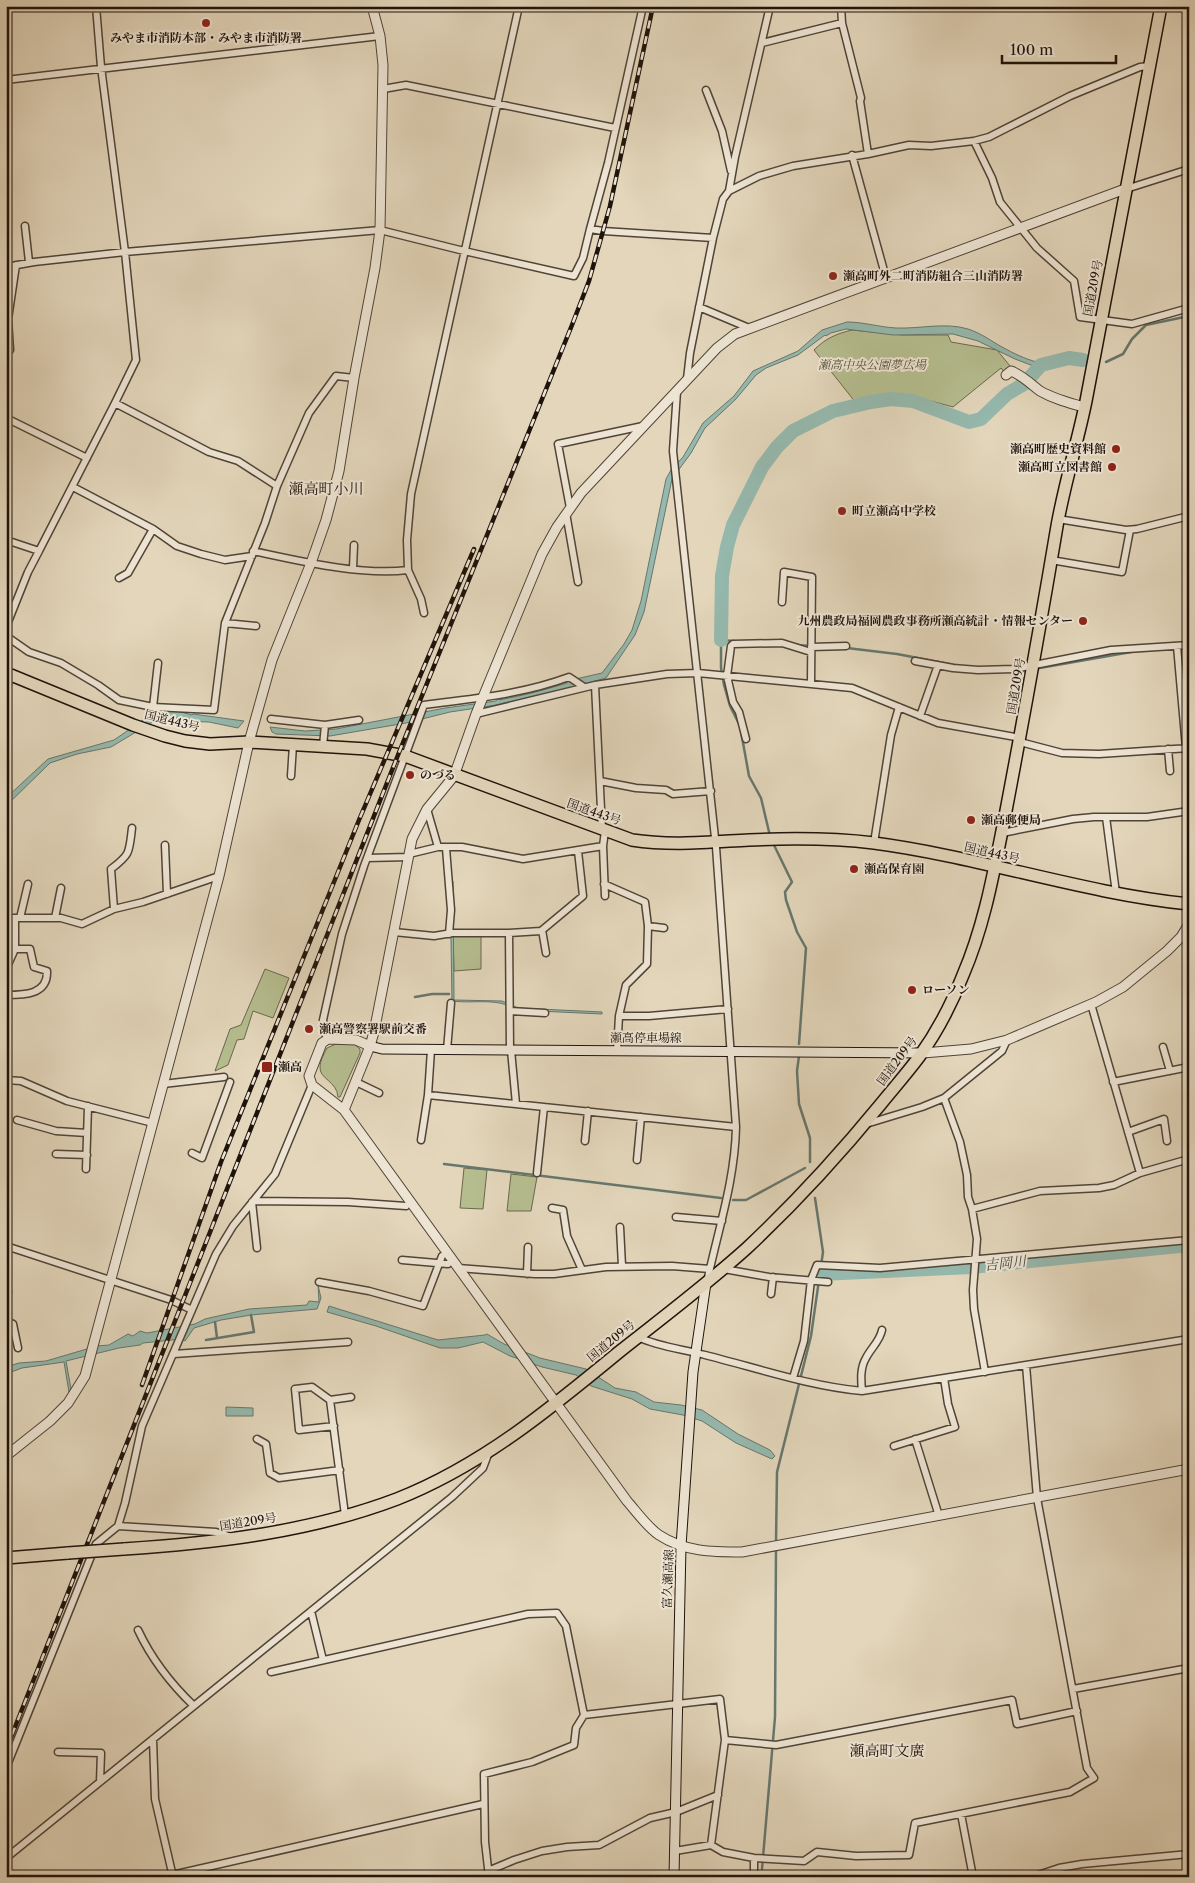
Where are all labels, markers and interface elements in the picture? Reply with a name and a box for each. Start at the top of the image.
marker: みやま市消防本部・みやま市消防署 [200,17,212,29]
place label: みやま市消防本部・みやま市消防署 [110,30,302,45]
scale bar [1002,32,1116,64]
text: 100 m [1010,40,1053,59]
street label: 国道209号 [1080,258,1105,318]
place label: 瀬高町外二町消防組合三山消防署 [843,268,1023,283]
marker: 瀬高町外二町消防組合三山消防署 [827,270,839,282]
park label: 瀬高中央公園夢広場 [818,357,927,372]
place label: 瀬高町歴史資料館 [1010,441,1106,456]
marker: 瀬高町歴史資料館 [1110,443,1122,455]
place label: 瀬高町立図書館 [1018,459,1102,474]
marker: 瀬高町立図書館 [1106,461,1118,473]
district label: 瀬高町小川 [288,479,364,498]
place label: 町立瀬高中学校 [852,503,936,518]
marker: 町立瀬高中学校 [836,505,848,517]
place label: 九州農政局福岡農政事務所瀬高統計・情報センター [797,613,1073,628]
marker: 九州農政局福岡農政事務所瀬高統計・情報センター [1077,615,1089,627]
street label: 国道209号 [1003,656,1028,716]
street label: 国道443号 [143,706,201,735]
place label: のづる [420,767,456,782]
marker: のづる [404,769,416,781]
street label: 国道443号 [565,795,623,828]
place label: 瀬高郵便局 [981,812,1041,827]
marker: 瀬高郵便局 [965,814,977,826]
street label: 国道443号 [963,839,1021,866]
place label: 瀬高保育園 [864,861,924,876]
marker: 瀬高保育園 [848,863,860,875]
place label: ローソン [922,982,970,997]
marker: ローソン [906,984,918,996]
place label: 瀬高警察署駅前交番 [319,1021,427,1036]
marker: 瀬高警察署駅前交番 [303,1023,315,1035]
street label: 瀬高停車場線 [610,1030,682,1045]
street label: 国道209号 [873,1033,920,1088]
place label: 瀬高 [278,1059,302,1074]
marker: 瀬高 [260,1060,274,1074]
water label: 吉岡川 [983,1252,1029,1274]
street label: 国道209号 [584,1317,638,1365]
street label: 国道209号 [218,1510,278,1533]
street label: 富久瀬高線 [659,1549,676,1609]
district label: 瀬高町文廣 [849,1741,925,1760]

